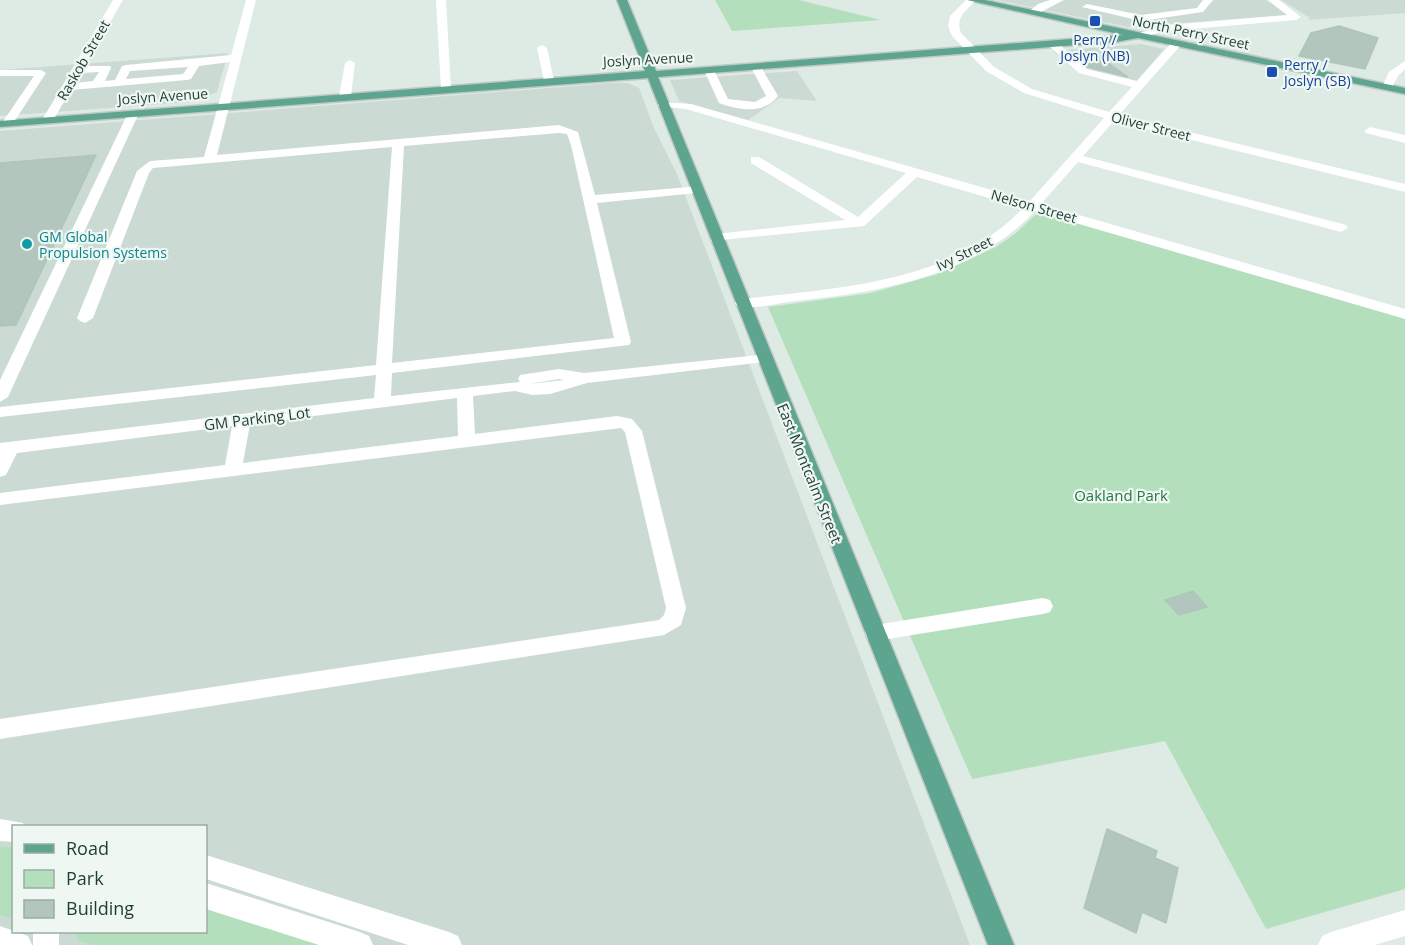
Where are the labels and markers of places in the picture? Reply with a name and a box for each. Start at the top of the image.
marker: Perry / Joslyn (NB) [1088,14,1102,28]
place label: Perry / Joslyn (NB) [1058,30,1130,65]
place label: Perry / Joslyn (SB) [1282,55,1351,90]
marker: Perry / Joslyn (SB) [1265,65,1279,79]
place label: GM Global Propulsion Systems [39,227,167,262]
marker: GM Global Propulsion Systems [20,237,34,251]

